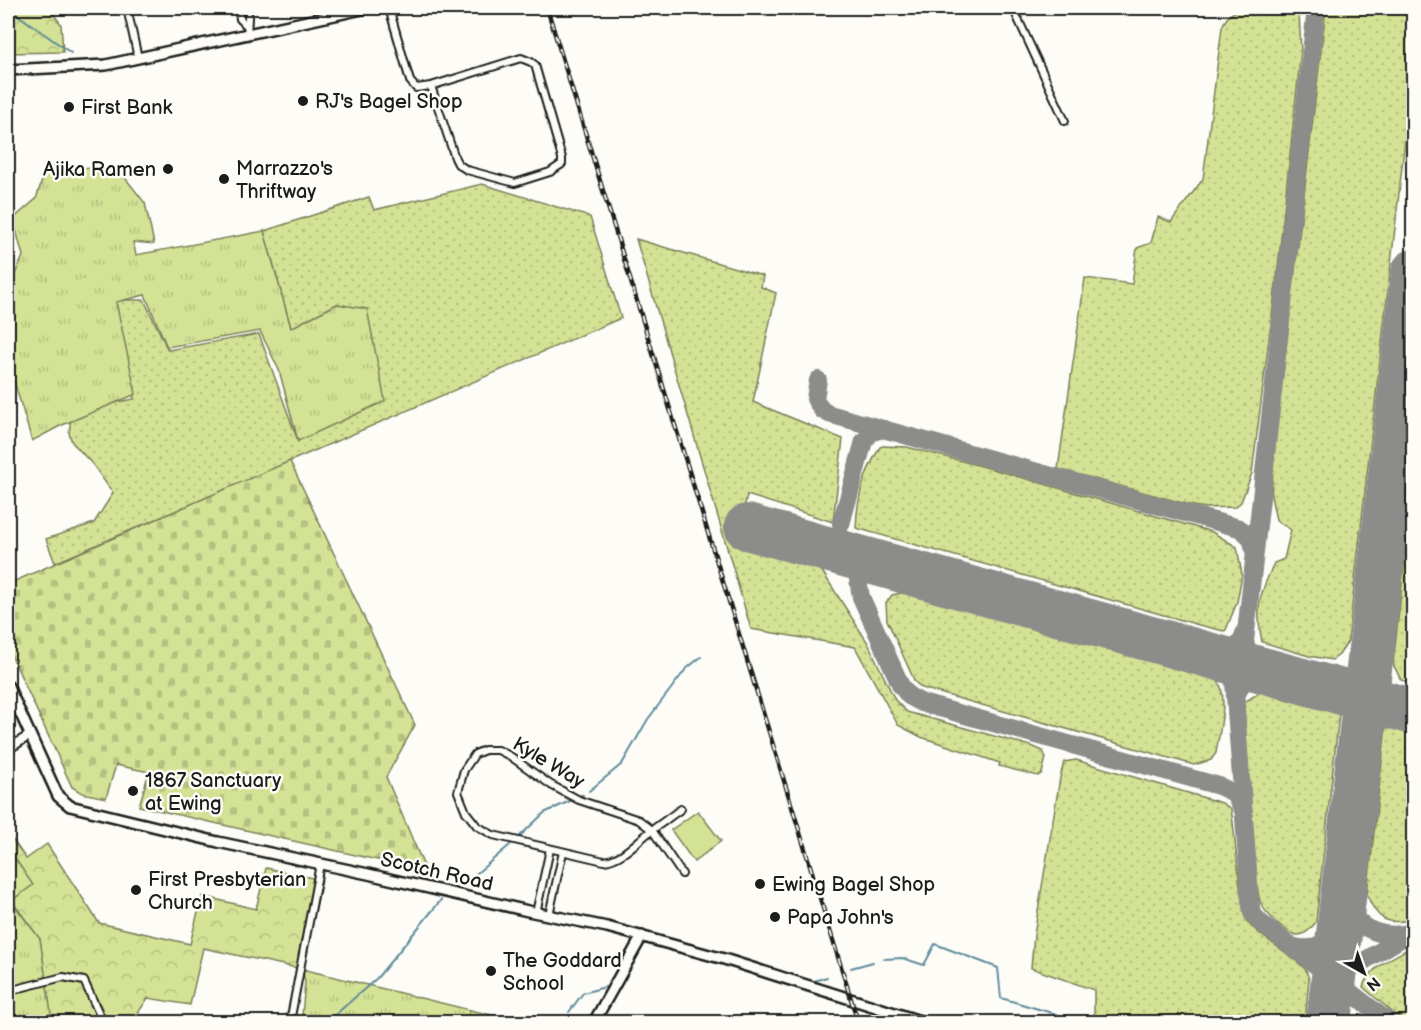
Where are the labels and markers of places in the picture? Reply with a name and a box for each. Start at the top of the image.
place label: RJ's Bagel Shop [315,90,463,114]
marker: RJ's Bagel Shop [296,94,310,108]
place label: First Bank [81,96,173,120]
marker: First Bank [62,100,76,114]
place label: Marrazzo's Thriftway [236,157,333,204]
place label: Ajika Ramen [43,158,156,182]
marker: Ajika Ramen [161,162,175,176]
marker: Marrazzo's Thriftway [217,172,231,186]
place label: 1867 Sanctuary at Ewing [145,769,281,816]
marker: 1867 Sanctuary at Ewing [126,784,140,798]
place label: First Presbyterian Church [148,868,306,915]
place label: Ewing Bagel Shop [772,873,935,897]
marker: Ewing Bagel Shop [753,877,767,891]
marker: First Presbyterian Church [129,883,143,897]
place label: Papa John's [787,906,894,930]
marker: Papa John's [768,910,782,924]
place label: The Goddard School [503,949,622,996]
marker: The Goddard School [484,964,498,978]

